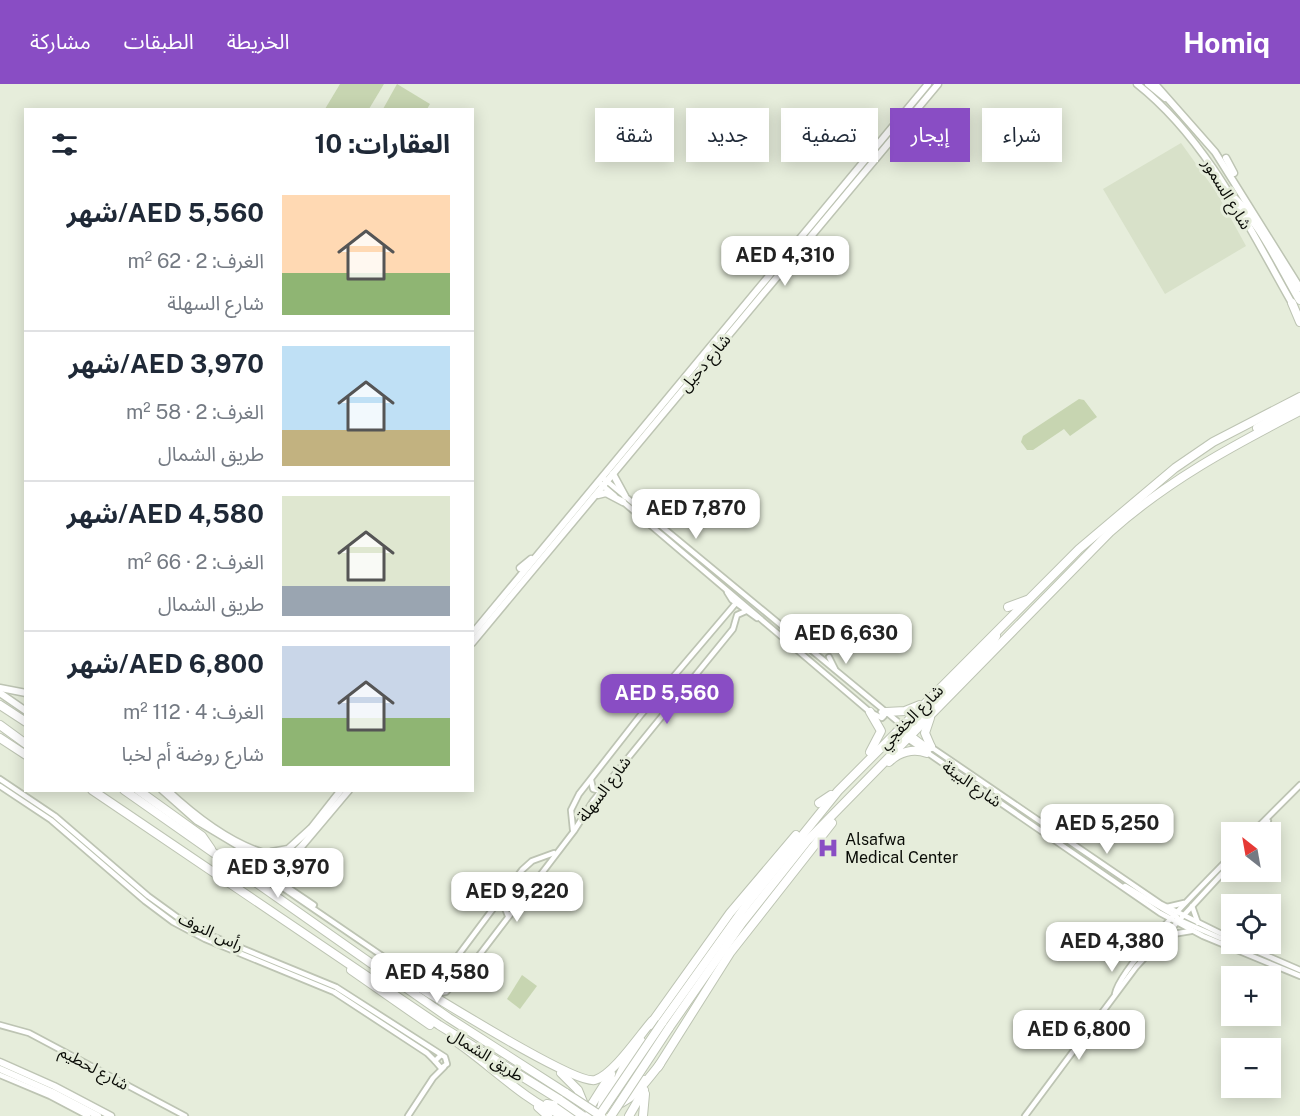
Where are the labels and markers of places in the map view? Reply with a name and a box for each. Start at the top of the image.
pin: AED 4,310 [716,236,854,287]
pin: AED 7,870 [627,489,765,540]
pin: AED 6,630 [777,614,915,665]
pin: AED 5,560 [598,674,736,725]
pin: AED 5,250 [1038,804,1176,855]
place label: Alsafwa Medical Center [845,830,958,867]
hospital icon: Alsafwa Medical Center [816,836,840,860]
pin: AED 3,970 [209,848,347,899]
pin: AED 9,220 [448,872,586,923]
pin: AED 4,380 [1043,922,1181,973]
pin: AED 4,580 [368,953,506,1004]
pin: AED 6,800 [1010,1010,1148,1061]

